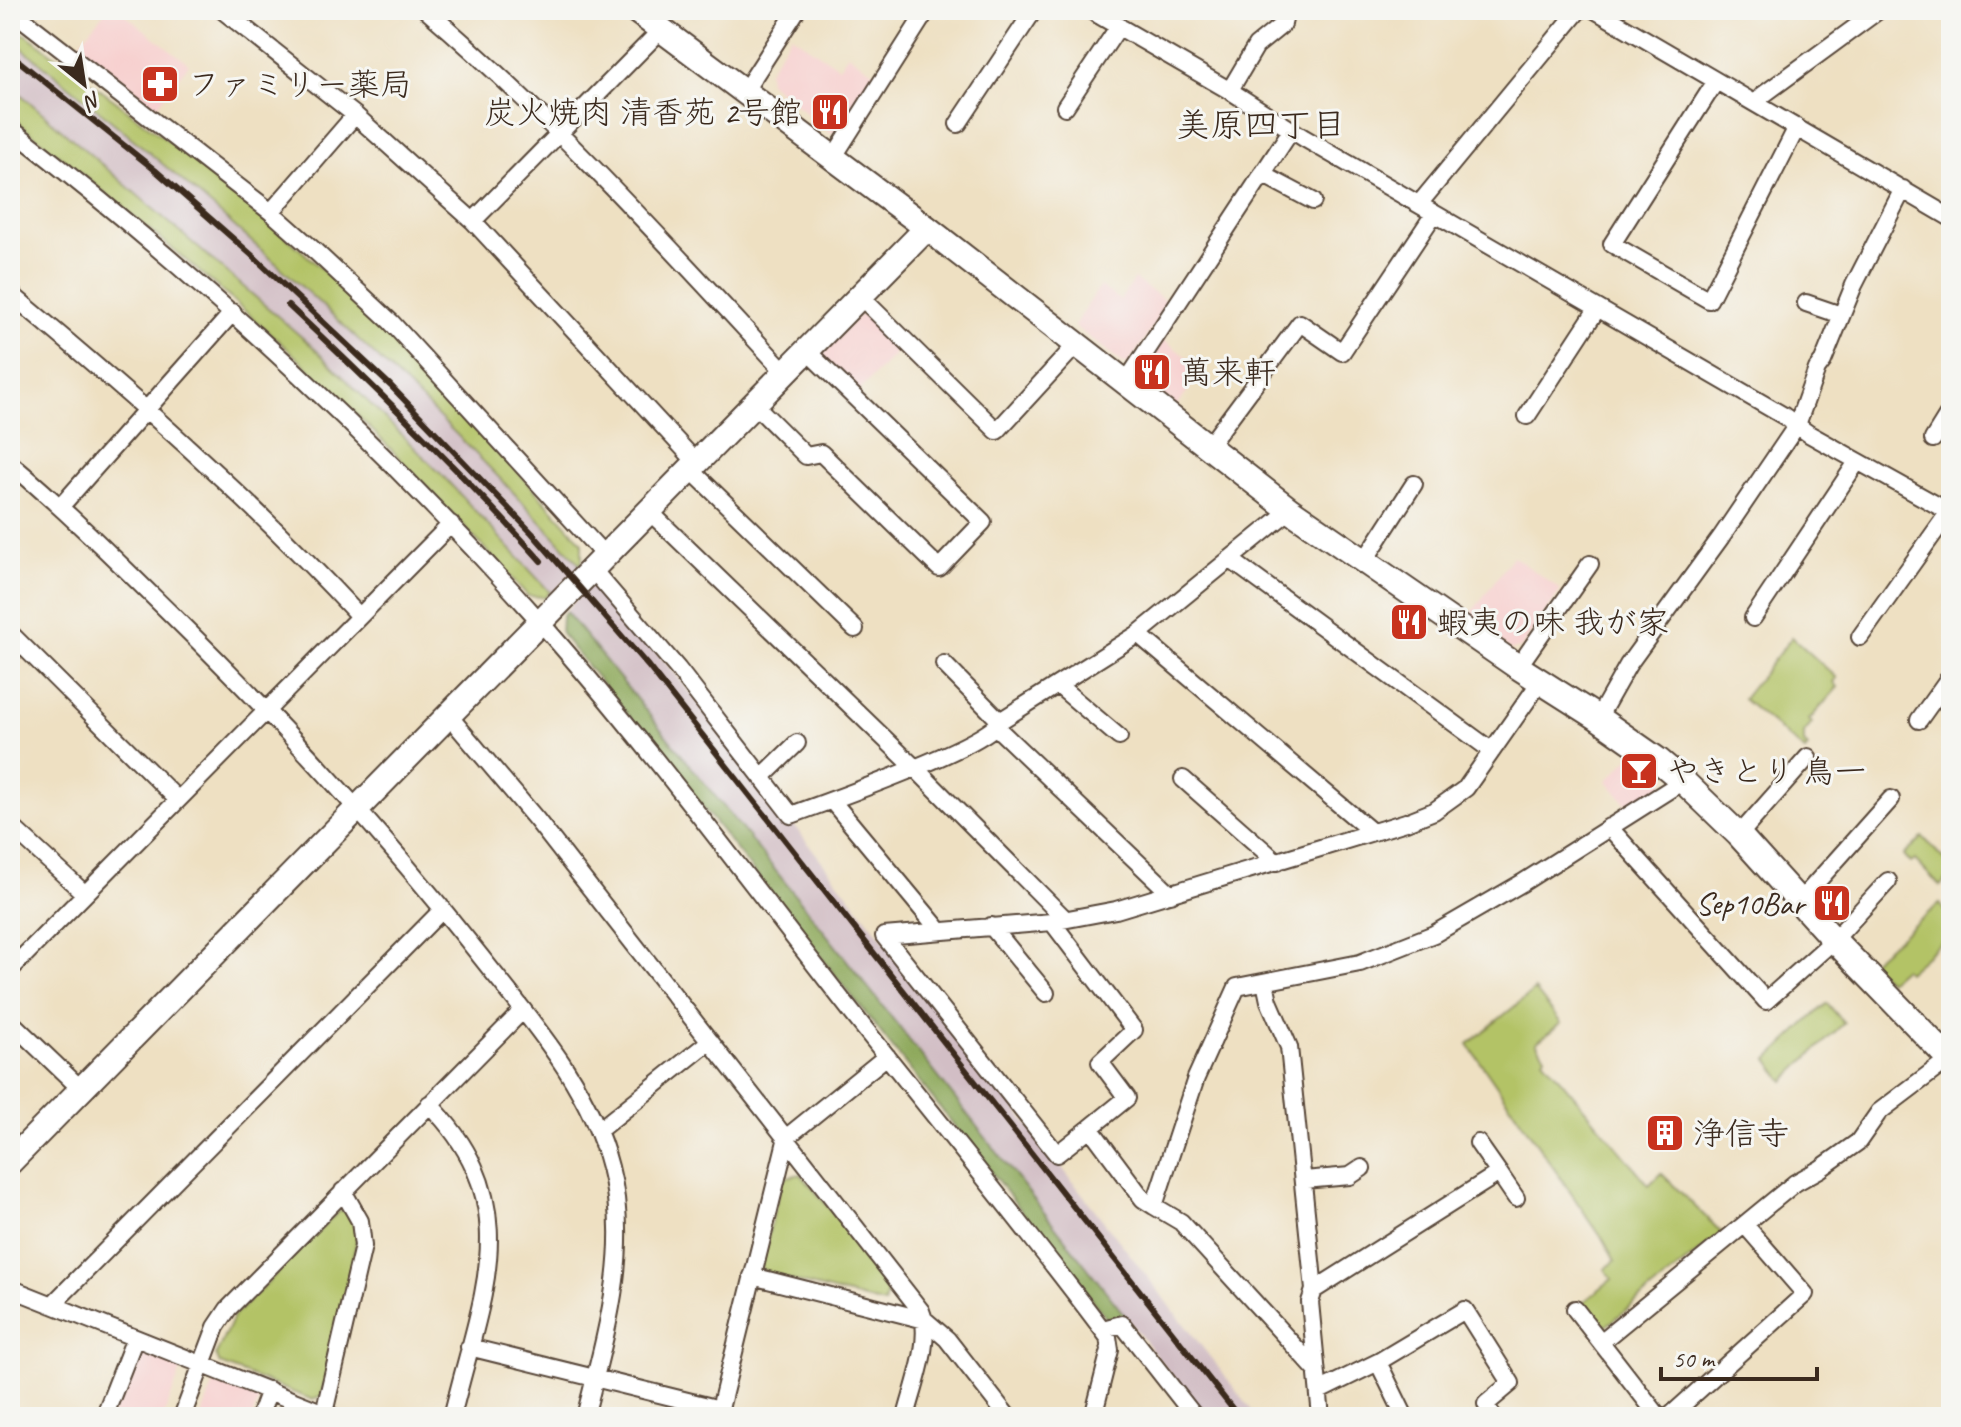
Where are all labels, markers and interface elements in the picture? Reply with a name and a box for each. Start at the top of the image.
north arrow [44,44,124,124]
pharmacy icon: ファミリー薬局 [139,63,181,105]
place label: ファミリー薬局 [188,64,412,105]
text: N [78,85,106,118]
restaurant icon: 炭火焼肉 清香苑 2号館 [809,91,851,133]
place label: 炭火焼肉 清香苑 2号館 [484,92,802,133]
district label: 美原四丁目 [1176,103,1346,146]
restaurant icon: 萬来軒 [1131,351,1173,393]
place label: 萬来軒 [1180,352,1276,393]
restaurant icon: 蝦夷の味 我が家 [1388,601,1430,643]
place label: 蝦夷の味 我が家 [1437,602,1669,643]
bar icon: やきとり 鳥一 [1618,750,1660,792]
place label: やきとり 鳥一 [1667,751,1867,792]
restaurant icon: Sep10Bar [1811,882,1853,924]
place label: Sep10Bar [1696,883,1807,924]
building icon: 浄信寺 [1644,1112,1686,1154]
place label: 浄信寺 [1693,1113,1789,1154]
scale bar [1661,1331,1817,1381]
text: 50 m [1673,1344,1716,1374]

